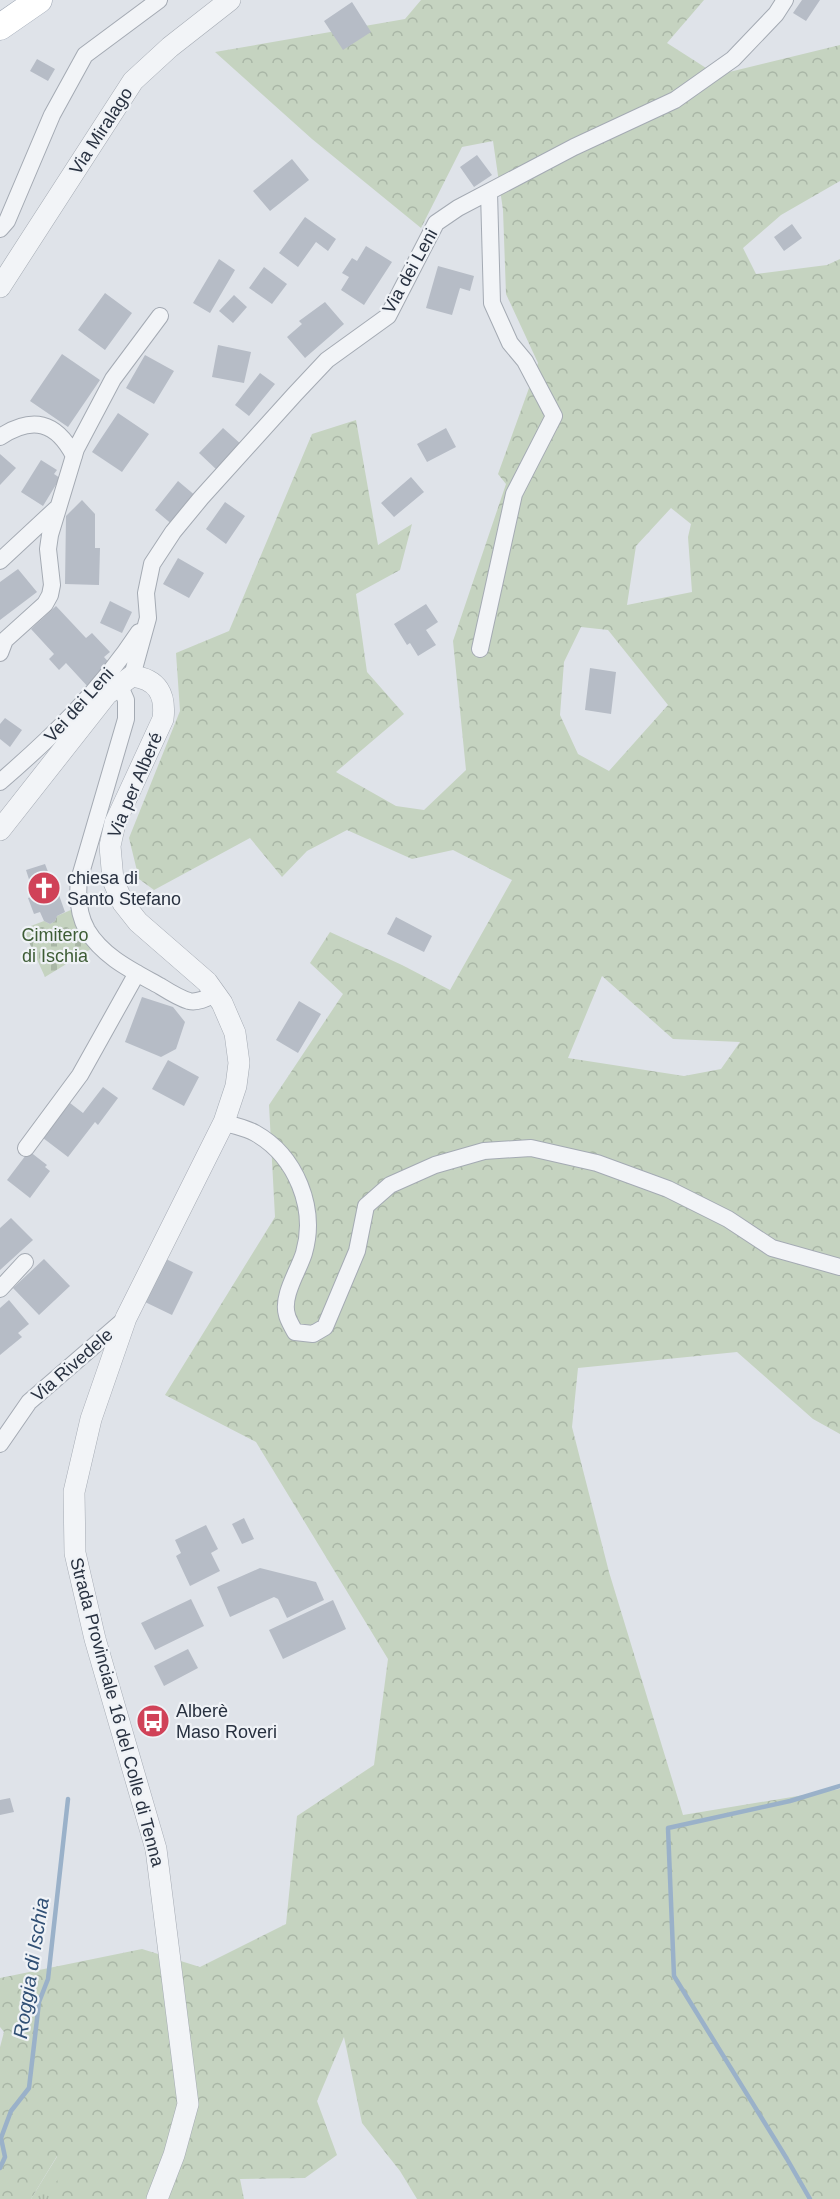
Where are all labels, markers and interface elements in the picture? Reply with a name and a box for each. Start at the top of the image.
street label: Via Miralago [65,84,137,178]
street label: Via dei Leni [379,225,441,317]
street label: Vei dei Leni [40,664,118,746]
street label: Via per Alberé [104,729,166,841]
place label: chiesa di Santo Stefano [67,868,181,909]
church icon: chiesa di Santo Stefano [26,870,62,906]
park label: Cimitero di Ischia [21,925,89,966]
street label: Via Rivedele [27,1324,117,1406]
street label: Strada Provinciale 16 del Colle di Tenna [66,1555,168,1870]
place label: Alberè Maso Roveri [176,1701,277,1742]
bus stop icon: Alberè Maso Roveri [135,1703,171,1739]
water label: Roggia di Ischia [9,1896,53,2040]

